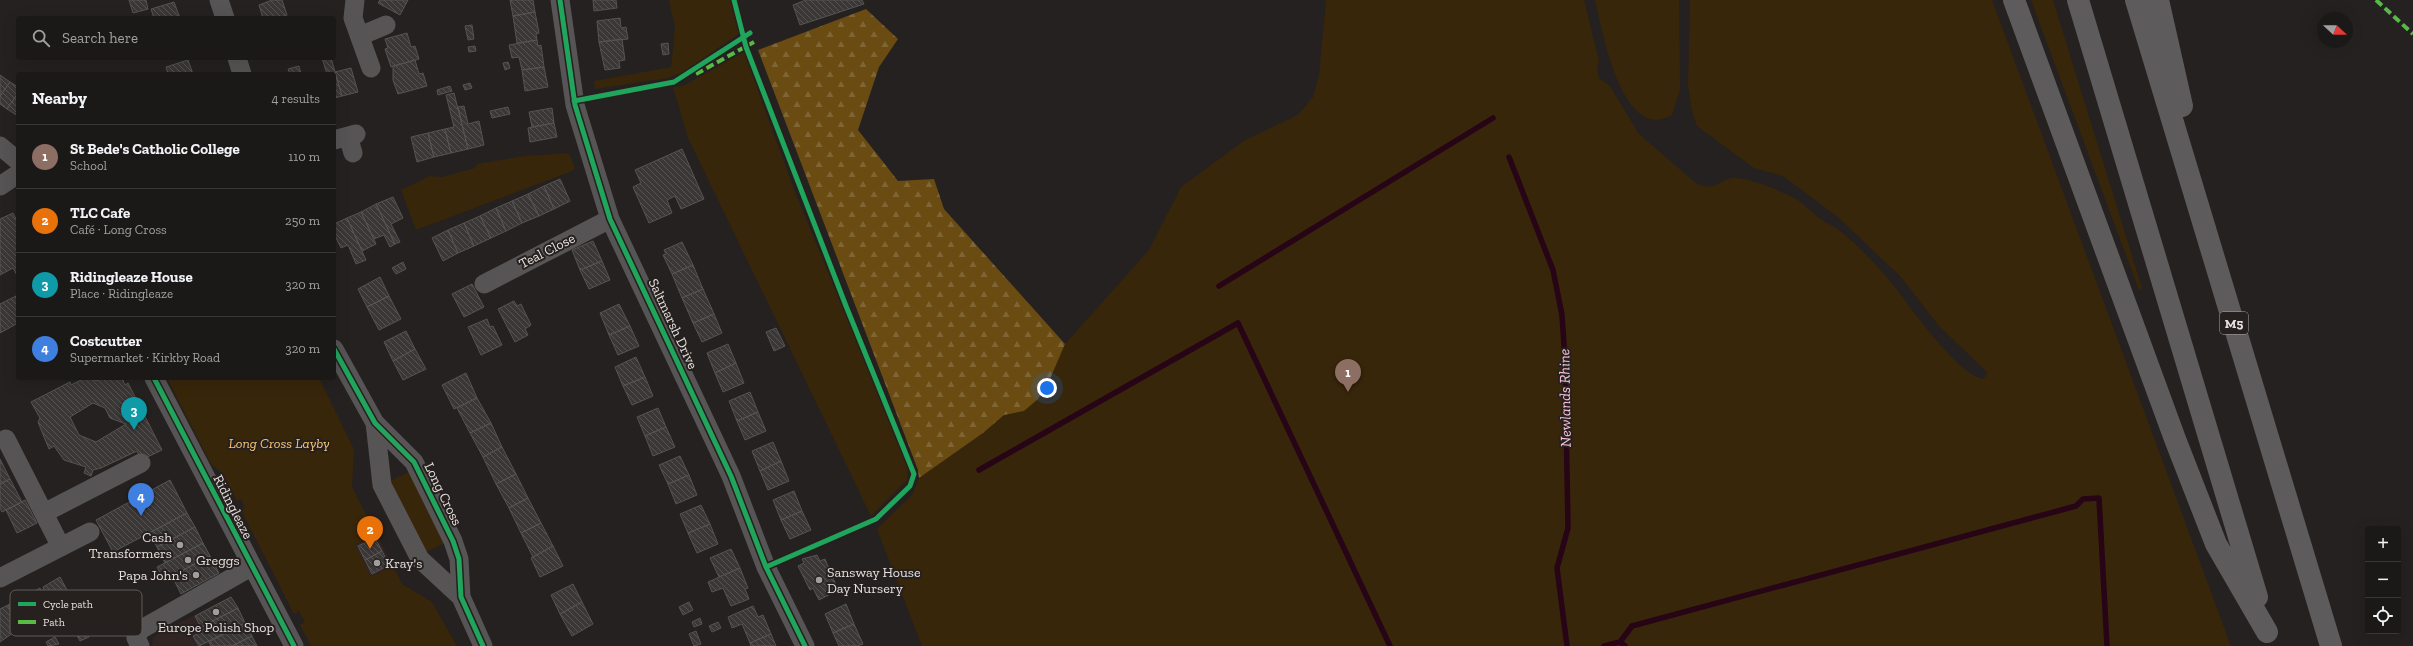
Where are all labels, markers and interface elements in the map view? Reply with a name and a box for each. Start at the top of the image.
north arrow [2317,12,2353,48]
search box [16,16,336,60]
icon: search [30,27,52,49]
text: Search here [62,29,138,47]
text: Nearby [32,88,87,108]
text: 4 results [272,91,320,106]
text: St Bede's Catholic College [70,140,240,158]
text: 1 [42,149,48,164]
text: 110 m [288,149,320,164]
text: School [70,158,107,173]
text: TLC Cafe [70,204,130,222]
text: 2 [42,213,48,228]
text: 250 m [285,213,320,228]
text: Café · Long Cross [70,222,167,237]
street label: Teal Close [516,229,578,272]
text: Ridingleaze House [70,268,193,286]
street label: Saltmarsh Drive [645,276,702,372]
text: 3 [42,277,48,292]
text: 320 m [285,277,320,292]
text: Place · Ridingleaze [70,286,173,301]
road number: M5 [2220,312,2248,334]
text: Costcutter [70,332,142,350]
text: 4 [41,341,49,356]
text: 320 m [285,341,320,356]
water label: Newlands Rhine [1555,349,1575,447]
text: Supermarket · Kirkby Road [70,350,220,365]
pin: 1 [1335,359,1361,392]
your location [1037,378,1057,398]
pin: 3 [121,397,147,430]
park label: Long Cross Layby [228,435,330,452]
street label: Long Cross [420,460,466,528]
street label: Ridingleaze [210,472,257,542]
pin: 4 [128,483,154,516]
pin: 2 [357,516,383,549]
map controls [2365,526,2401,634]
button: + [2365,526,2401,562]
place label: Cash Transformers [89,529,172,562]
marker: Cash Transformers [175,540,185,550]
place label: Greggs [196,552,240,569]
marker: Greggs [183,555,193,565]
place label: Kray's [385,555,422,572]
marker: Kray's [372,558,382,568]
button: − [2365,562,2401,598]
place label: Sansway House Day Nursery [827,564,921,597]
place label: Papa John's [118,567,188,584]
marker: Papa John's [191,570,201,580]
marker: Sansway House Day Nursery [814,575,824,585]
legend [10,590,142,636]
text: Cycle path [43,598,94,611]
button: locate [2365,598,2401,634]
marker: Europe Polish Shop [211,607,221,617]
text: Path [43,616,66,629]
place label: Europe Polish Shop [158,619,274,636]

